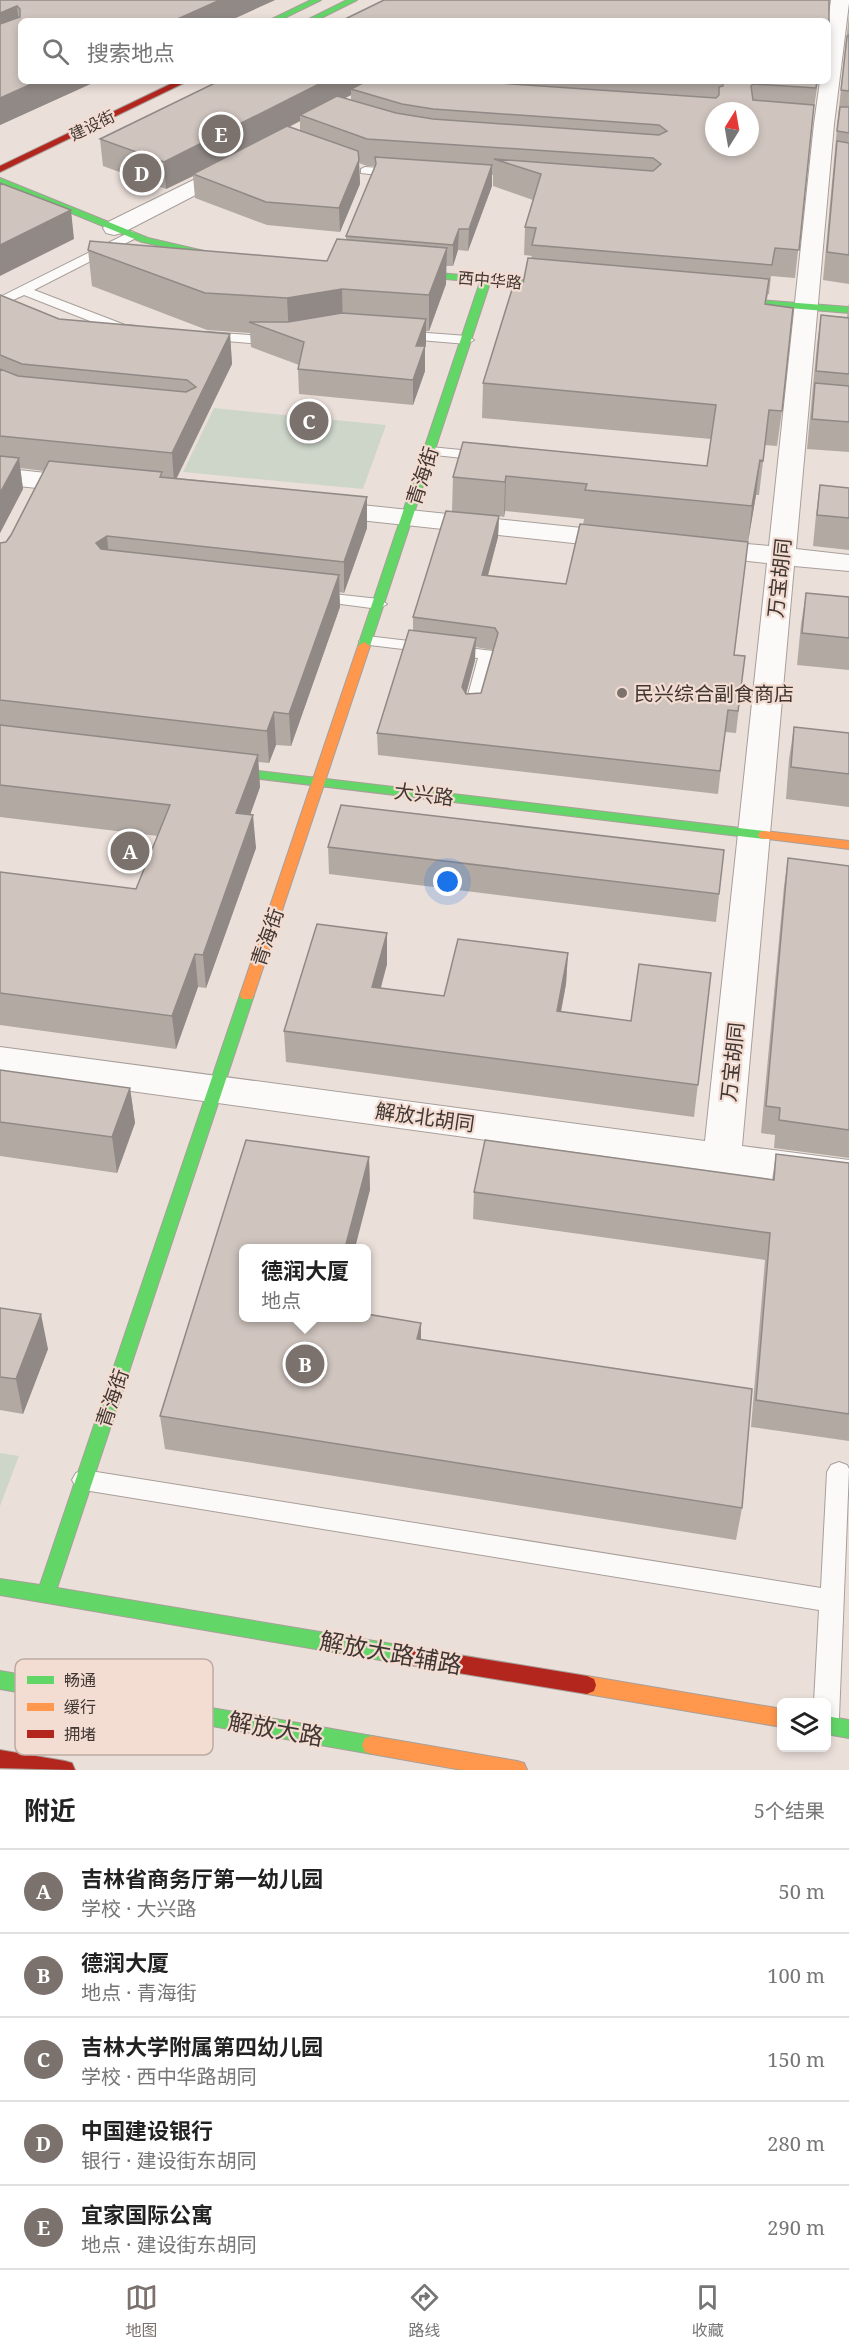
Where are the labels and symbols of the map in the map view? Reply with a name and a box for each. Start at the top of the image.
north arrow [705,102,759,156]
street label: 建设街 [66,105,118,145]
pin: E [202,112,240,156]
pin: D [122,150,162,195]
street label: 西中华路 [457,266,523,294]
pin: C [290,398,328,444]
street label: 青海街 [400,443,444,509]
street label: 万宝胡同 [761,537,797,619]
place label: 民兴综合副食商店 [634,680,794,707]
marker: 民兴综合副食商店 [615,686,629,700]
street label: 大兴路 [393,777,455,811]
pin: A [110,828,150,874]
your location [433,867,462,896]
street label: 青海街 [244,904,290,970]
street label: 万宝胡同 [714,1021,750,1103]
street label: 解放北胡同 [374,1097,476,1137]
pin: B [286,1342,324,1386]
street label: 青海街 [89,1365,135,1431]
street label: 解放大路辅路 [317,1623,465,1681]
legend [15,1659,213,1755]
text: 畅通 [64,1669,96,1691]
text: 缓行 [64,1696,96,1718]
street label: 解放大路 [226,1703,326,1753]
text: 拥堵 [64,1723,96,1745]

